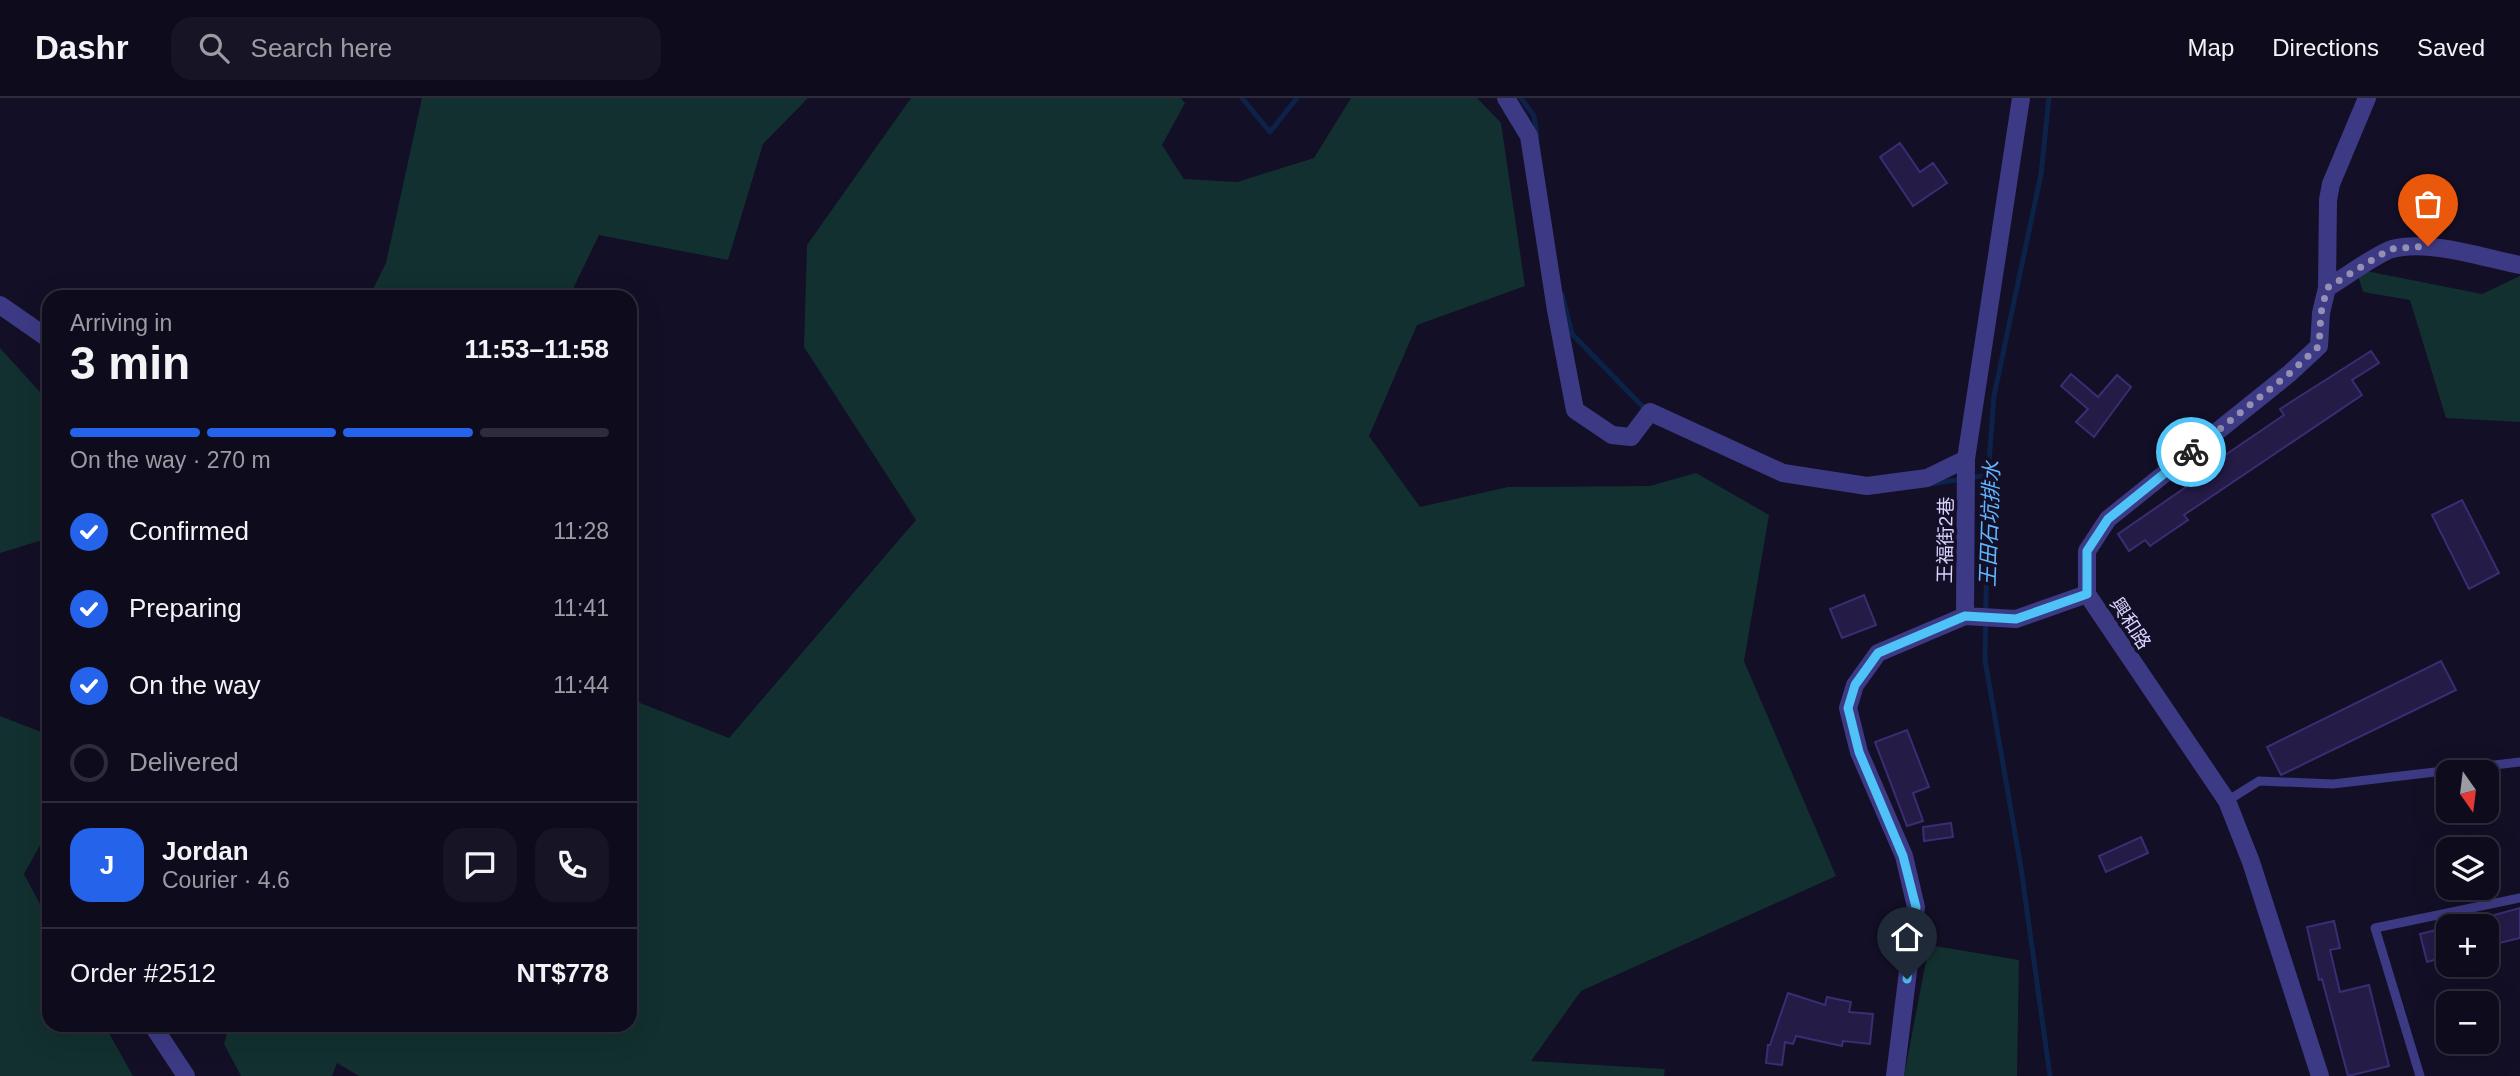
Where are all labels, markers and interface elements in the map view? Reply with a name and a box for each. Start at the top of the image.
search box [171,17,661,80]
text: Dashr [35,29,129,66]
icon: search [195,29,233,67]
text: Search here [251,33,392,63]
text: Map [2188,34,2234,61]
text: Directions [2272,34,2379,61]
text: Saved [2417,34,2485,61]
pin [2398,174,2458,246]
icon: bag [2409,185,2447,223]
text: Arriving in [70,310,172,336]
text: 11:53–11:58 [464,334,609,364]
text: 3 min [70,337,190,389]
courier [2156,417,2226,487]
icon: bike [2172,433,2210,471]
text: On the way · 270 m [70,447,271,473]
water label: 王田石坑排水 [1976,460,2003,587]
street label: 王福街2巷 [1934,497,1957,583]
icon: check [70,513,108,551]
text: Confirmed [129,516,249,546]
text: 11:28 [553,518,609,544]
icon: check [70,590,108,628]
text: Preparing [129,593,242,623]
street label: 興和路 [2106,594,2155,653]
text: 11:41 [553,595,609,621]
icon: check [70,667,108,705]
text: On the way [129,670,261,700]
text: 11:44 [553,672,609,698]
text: Delivered [129,747,239,777]
north arrow [2436,760,2499,822]
map controls [2436,760,2499,1054]
button: chat [443,828,517,902]
button: phone [535,828,609,902]
text: Jordan [162,836,249,866]
button: layers [2436,837,2499,900]
text: J [100,850,114,880]
text: Courier · 4.6 [162,867,290,893]
pin [1877,907,1937,979]
button: + [2436,914,2499,977]
icon: home [1888,918,1926,956]
text: Order #2512 [70,958,216,988]
text: NT$778 [517,958,609,988]
button: − [2436,991,2499,1054]

